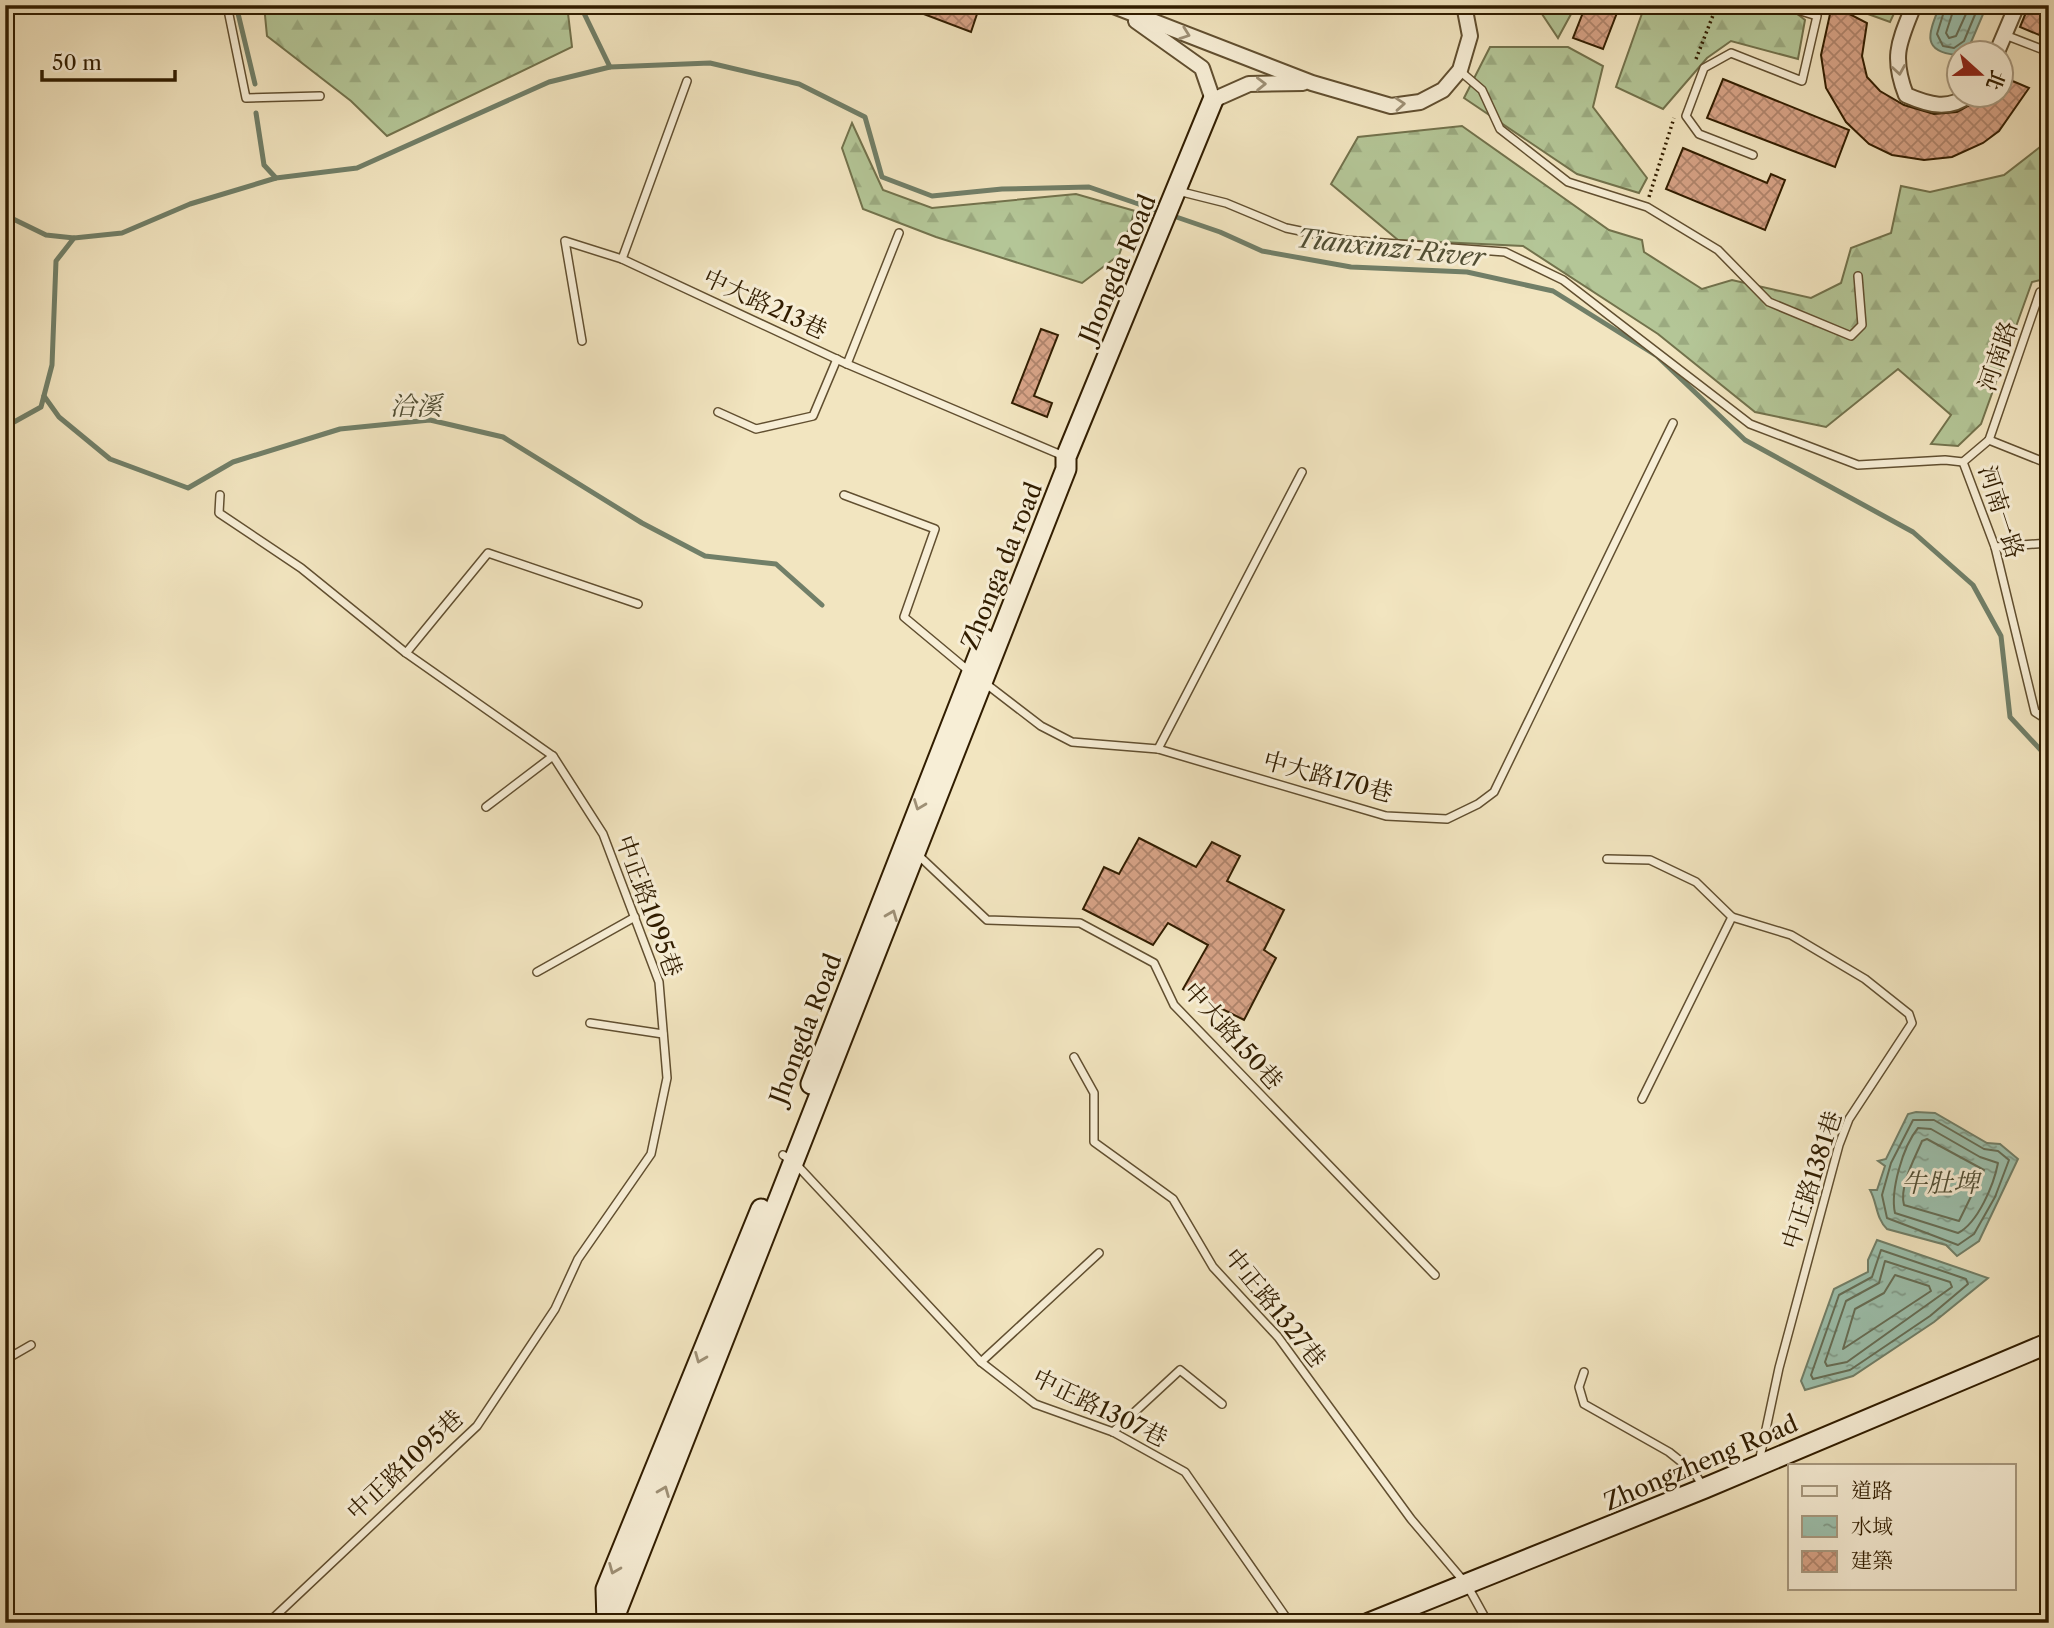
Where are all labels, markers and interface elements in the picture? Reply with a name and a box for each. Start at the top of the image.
one-way arrow [1178,26,1190,40]
scale bar [42,38,175,82]
north arrow [1946,38,2016,108]
text: 50 m [52,50,102,75]
one-way arrow [1891,64,1906,76]
text: 北 [1981,67,2010,93]
one-way arrow [1256,76,1267,92]
one-way arrow [1395,97,1406,112]
street label: Jhongda Road [1072,190,1162,351]
water label: Tianxinzi River [1295,222,1489,274]
street label: 中大路213巷 [699,262,832,345]
street label: 河南路 [1972,317,2023,395]
water label: 洽溪 [390,390,445,422]
street label: 河南一路 [1973,462,2030,562]
street label: Zhonga da road [955,478,1048,654]
street label: 中大路170巷 [1260,745,1396,808]
one-way arrow [914,798,928,810]
street label: 中正路1095巷 [610,831,688,981]
one-way arrow [884,910,898,922]
street label: Jhongda Road [762,949,848,1112]
street label: 中大路150巷 [1178,976,1289,1095]
street label: 中正路1381巷 [1776,1107,1848,1253]
water label: 牛肚埤 [1901,1167,1982,1199]
street label: 中正路1327巷 [1219,1242,1332,1373]
one-way arrow [695,1351,709,1363]
street label: 中正路1307巷 [1028,1362,1172,1453]
street label: 中正路1095巷 [341,1403,469,1526]
street label: Zhongzheng Road [1599,1408,1803,1517]
legend [1788,1464,2016,1590]
text: 道路 [1851,1478,1893,1503]
one-way arrow [656,1485,670,1497]
text: 水域 [1851,1514,1893,1539]
text: 建築 [1851,1548,1893,1573]
one-way arrow [609,1562,623,1574]

